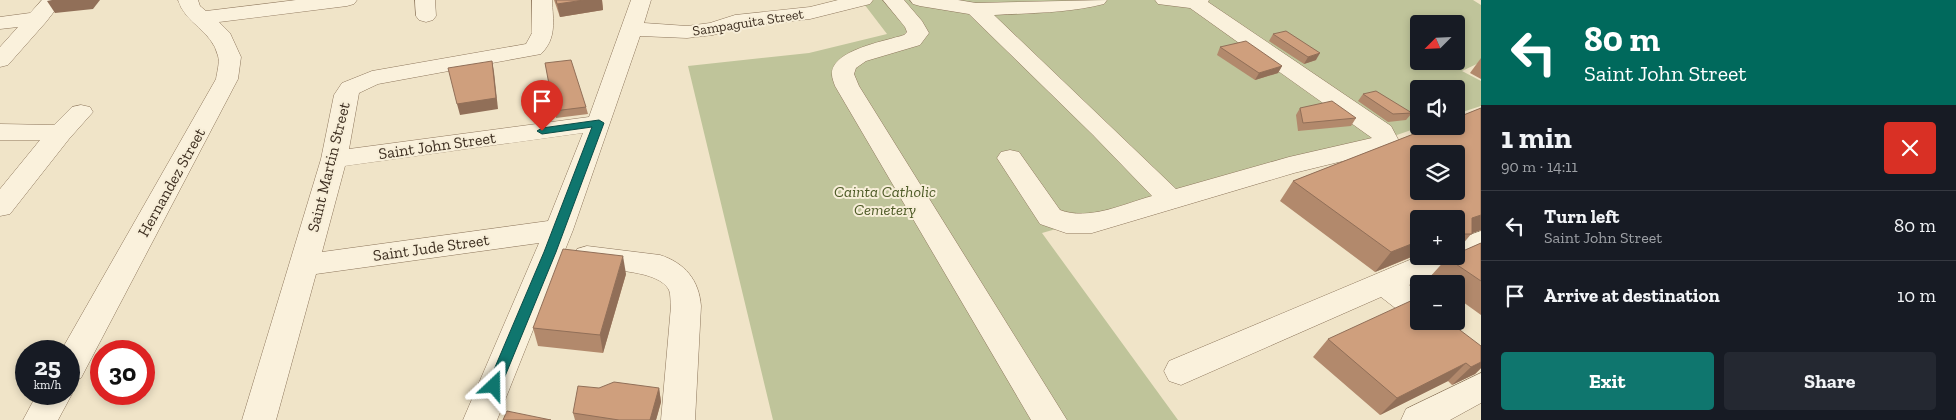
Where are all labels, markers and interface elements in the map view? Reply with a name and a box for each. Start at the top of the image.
street label: Sampaguita Street [691,5,806,40]
north arrow [1410,15,1465,70]
map controls [1410,15,1465,330]
text: 80 m [1584,18,1660,60]
icon: left [1501,20,1566,85]
text: Saint John Street [1584,60,1747,87]
pin [521,80,563,131]
button: sound [1410,80,1465,135]
icon: arrive [528,87,556,115]
street label: Saint Martin Street [303,100,354,234]
text: 1 min [1501,120,1572,156]
button: close [1884,122,1936,174]
street label: Hernandez Street [134,124,209,240]
street label: Saint John Street [377,128,497,163]
button: layers [1410,145,1465,200]
text: 90 m · 14:11 [1501,157,1578,176]
park label: Cainta Catholic Cemetery [834,182,936,219]
text: Turn left [1544,205,1619,228]
button: + [1410,210,1465,265]
icon: left [1501,212,1529,240]
text: 80 m [1894,214,1936,237]
text: Saint John Street [1544,228,1662,247]
street label: Saint Jude Street [372,230,490,265]
button: − [1410,275,1465,330]
icon: arrive [1501,282,1529,310]
text: Arrive at destination [1544,284,1720,307]
text: 10 m [1897,284,1936,307]
speed limit sign: 30 [90,340,155,405]
text: 25 [34,351,61,381]
button: Exit [1501,352,1714,410]
button: Share [1724,352,1936,410]
position arrow [467,359,519,411]
text: km/h [34,378,61,392]

